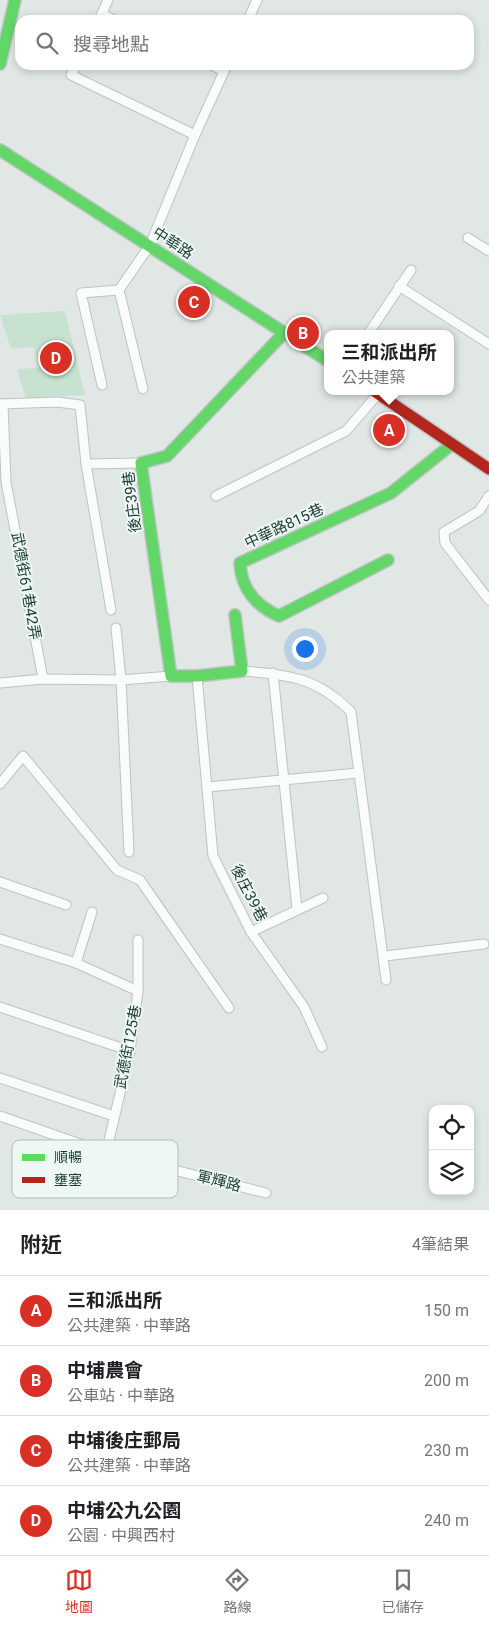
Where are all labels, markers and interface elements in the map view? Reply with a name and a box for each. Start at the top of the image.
search box [15,15,474,70]
icon: search [33,29,61,57]
text: 搜尋地點 [73,33,149,56]
street label: 中華路 [149,223,197,263]
pin: C [178,283,210,321]
pin: B [287,314,319,352]
popup [324,330,454,395]
pin: D [40,339,72,377]
text: 三和派出所 [341,341,437,364]
text: 公共建築 [341,368,406,387]
pin: A [373,411,405,449]
street label: 後庄39巷 [119,470,145,534]
street label: 中華路815巷 [242,500,326,552]
street label: 武德街61巷42弄 [8,531,44,641]
your location [292,636,318,662]
street label: 後庄39巷 [227,861,271,925]
street label: 武德街125巷 [111,1003,145,1091]
map controls [429,1105,474,1195]
button: locate [429,1105,474,1150]
legend [12,1140,178,1198]
text: 順暢 [54,1149,82,1165]
button: layers [429,1150,474,1195]
street label: 軍輝路 [195,1167,243,1195]
text: 壅塞 [54,1172,82,1188]
text: 附近 [20,1233,62,1257]
text: 4筆結果 [412,1235,469,1254]
text: 三和派出所 [67,1289,162,1312]
text: A [31,1301,41,1320]
text: 150 m [424,1301,469,1320]
text: 公共建築 · 中華路 [67,1316,191,1335]
text: 中埔農會 [67,1359,143,1382]
text: B [31,1371,41,1390]
text: 200 m [424,1371,469,1390]
text: 公車站 · 中華路 [67,1386,175,1405]
text: 中埔後庄郵局 [67,1429,181,1452]
text: C [31,1441,41,1460]
text: 230 m [424,1441,469,1460]
text: 公共建築 · 中華路 [67,1456,191,1475]
text: 中埔公九公園 [67,1499,181,1522]
text: D [31,1511,41,1530]
text: 240 m [424,1511,469,1530]
text: 公園 · 中興西村 [67,1526,175,1545]
tab: 地圖 [65,1566,93,1616]
tab: 路線 [223,1566,251,1616]
tab: 已儲存 [382,1566,424,1616]

